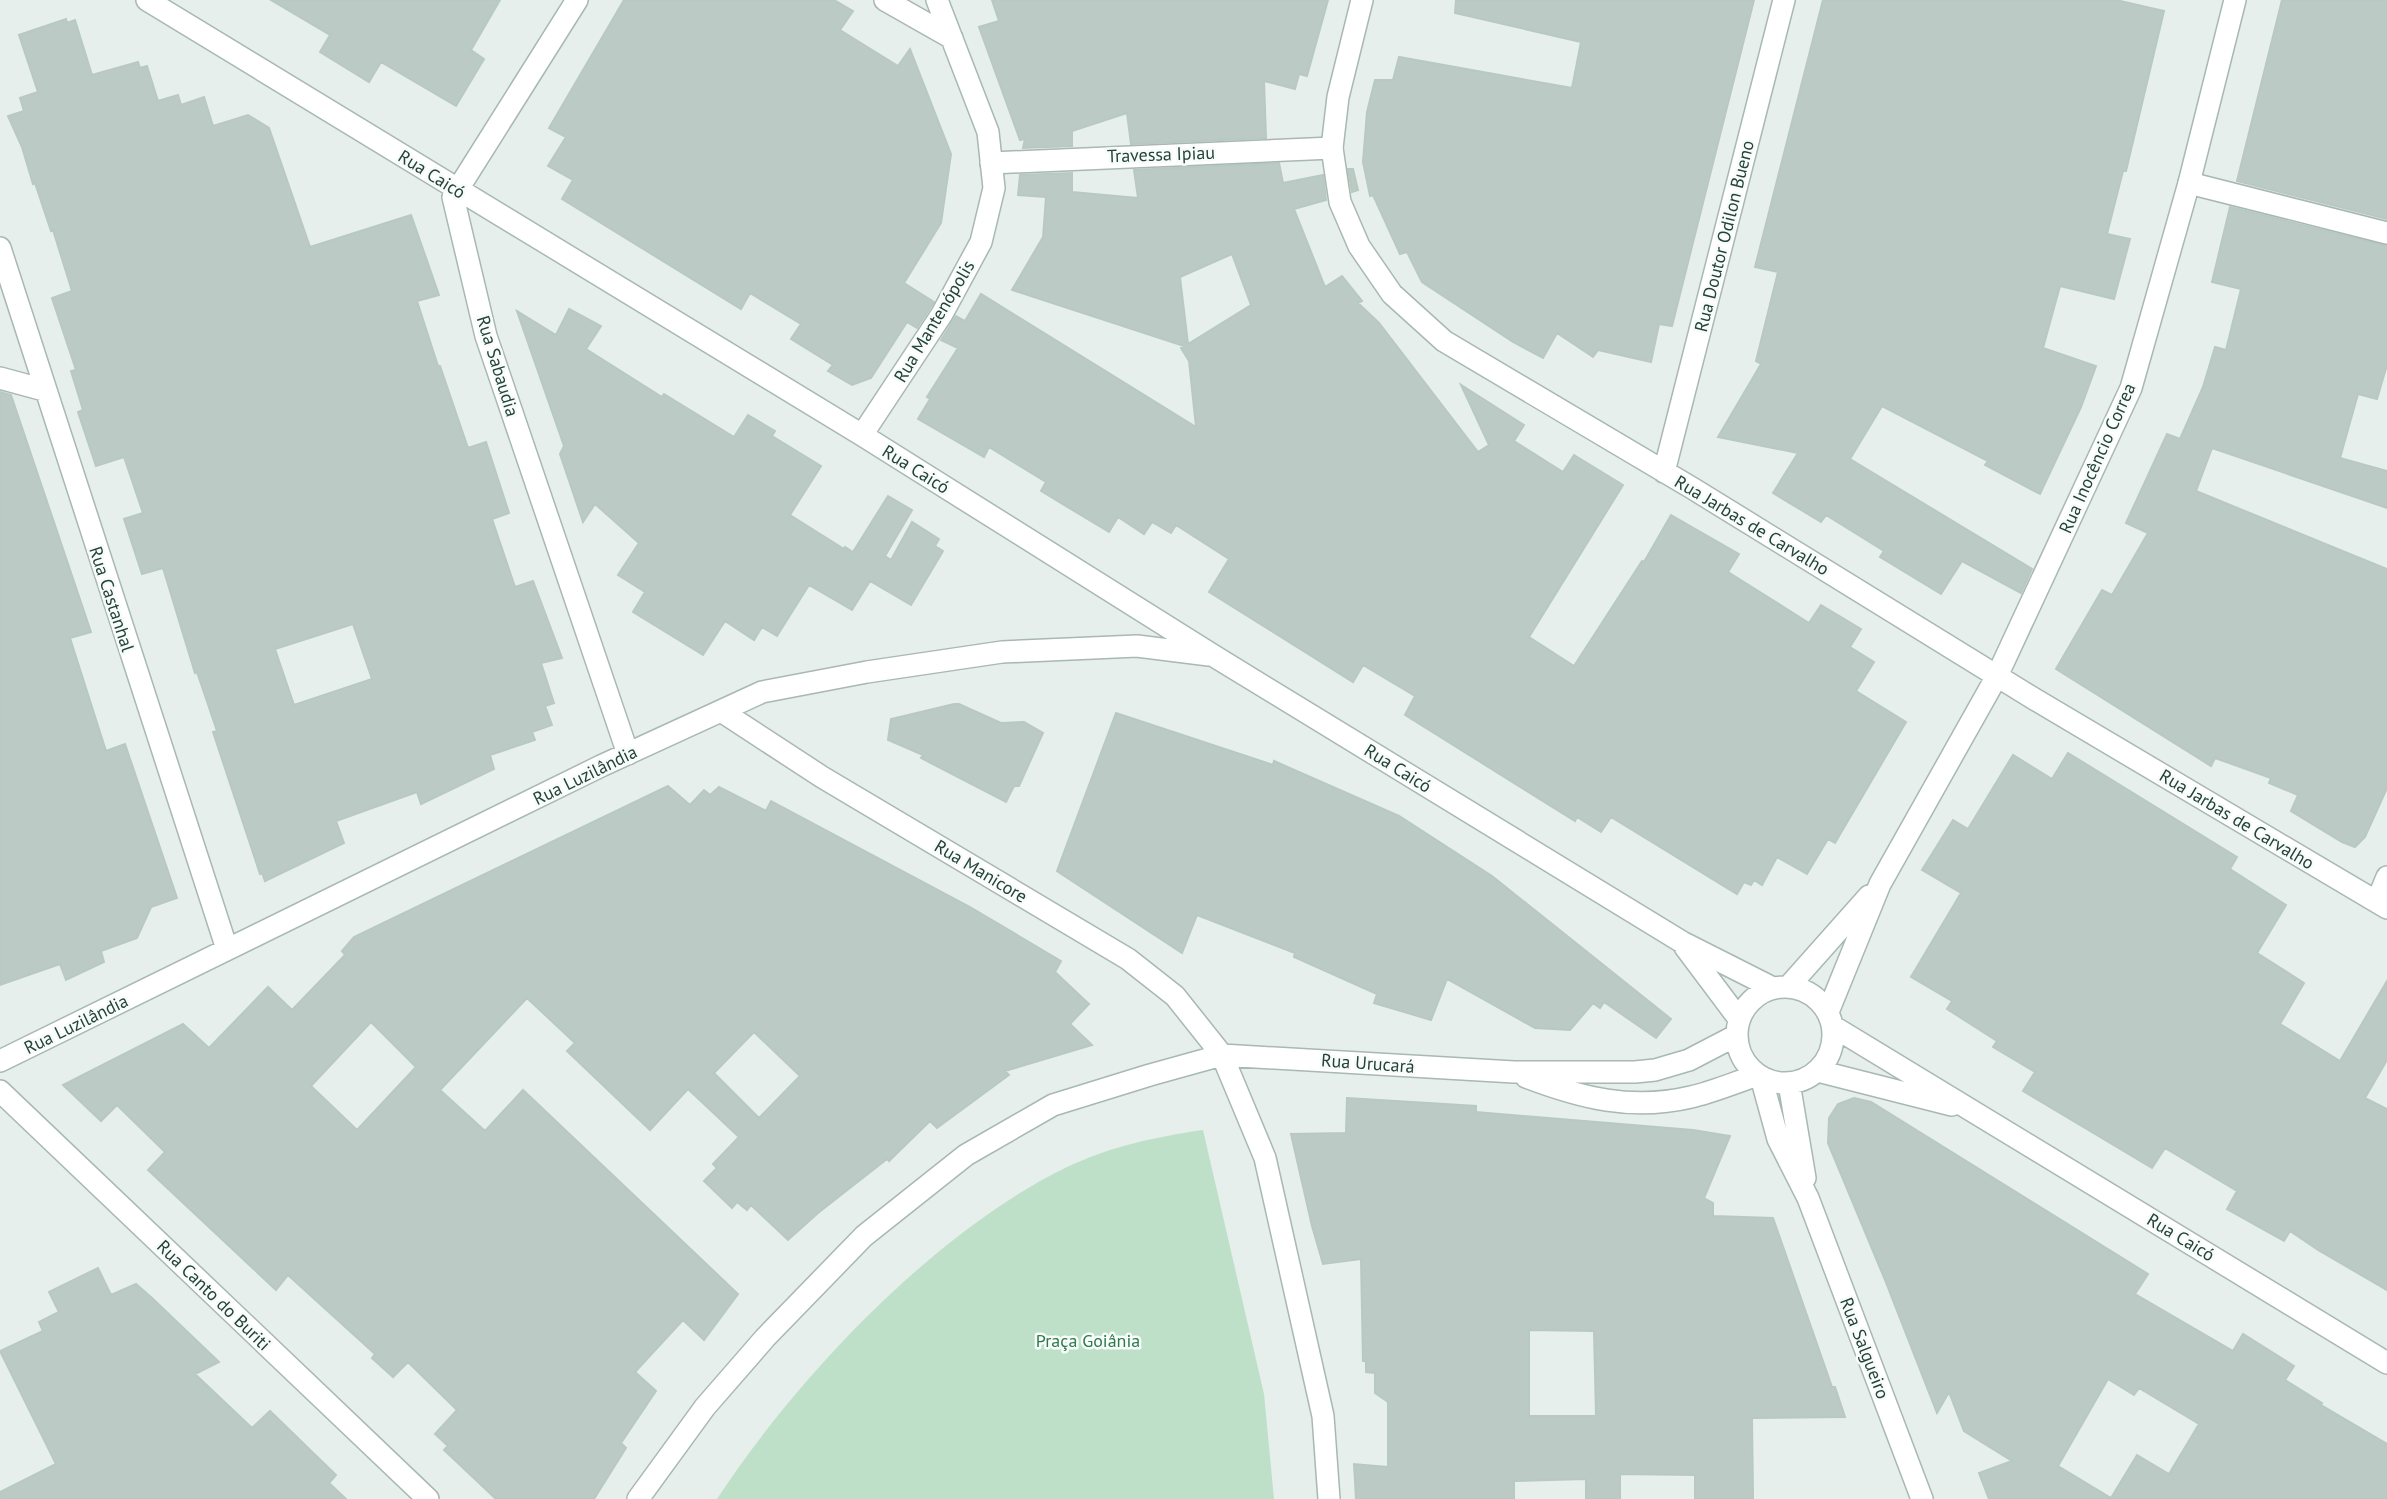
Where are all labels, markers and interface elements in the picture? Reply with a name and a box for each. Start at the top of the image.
street label: Rua Doutor Odilon Bueno [1689,138,1759,334]
street label: Travessa Ipiau [1107,141,1215,167]
street label: Rua Caicó [394,144,470,204]
street label: Rua Mantenópolis [888,256,980,386]
street label: Rua Sabaudia [472,313,524,419]
street label: Rua Inocêncio Correa [2053,379,2141,537]
street label: Rua Caicó [878,439,954,499]
street label: Rua Jarbas de Carvalho [1671,470,1833,580]
street label: Rua Castanhal [84,543,140,655]
street label: Rua Caicó [1360,738,1436,798]
street label: Rua Luzilândia [529,740,641,810]
street label: Rua Jarbas de Carvalho [2156,764,2318,874]
street label: Rua Manicore [930,834,1032,908]
street label: Rua Luzilândia [20,989,132,1059]
street label: Rua Urucará [1320,1048,1416,1078]
street label: Rua Caicó [2143,1208,2219,1266]
street label: Rua Canto do Buriti [152,1235,276,1355]
street label: Rua Salgueiro [1835,1294,1895,1402]
park label: Praça Goiânia [1036,1329,1140,1352]

